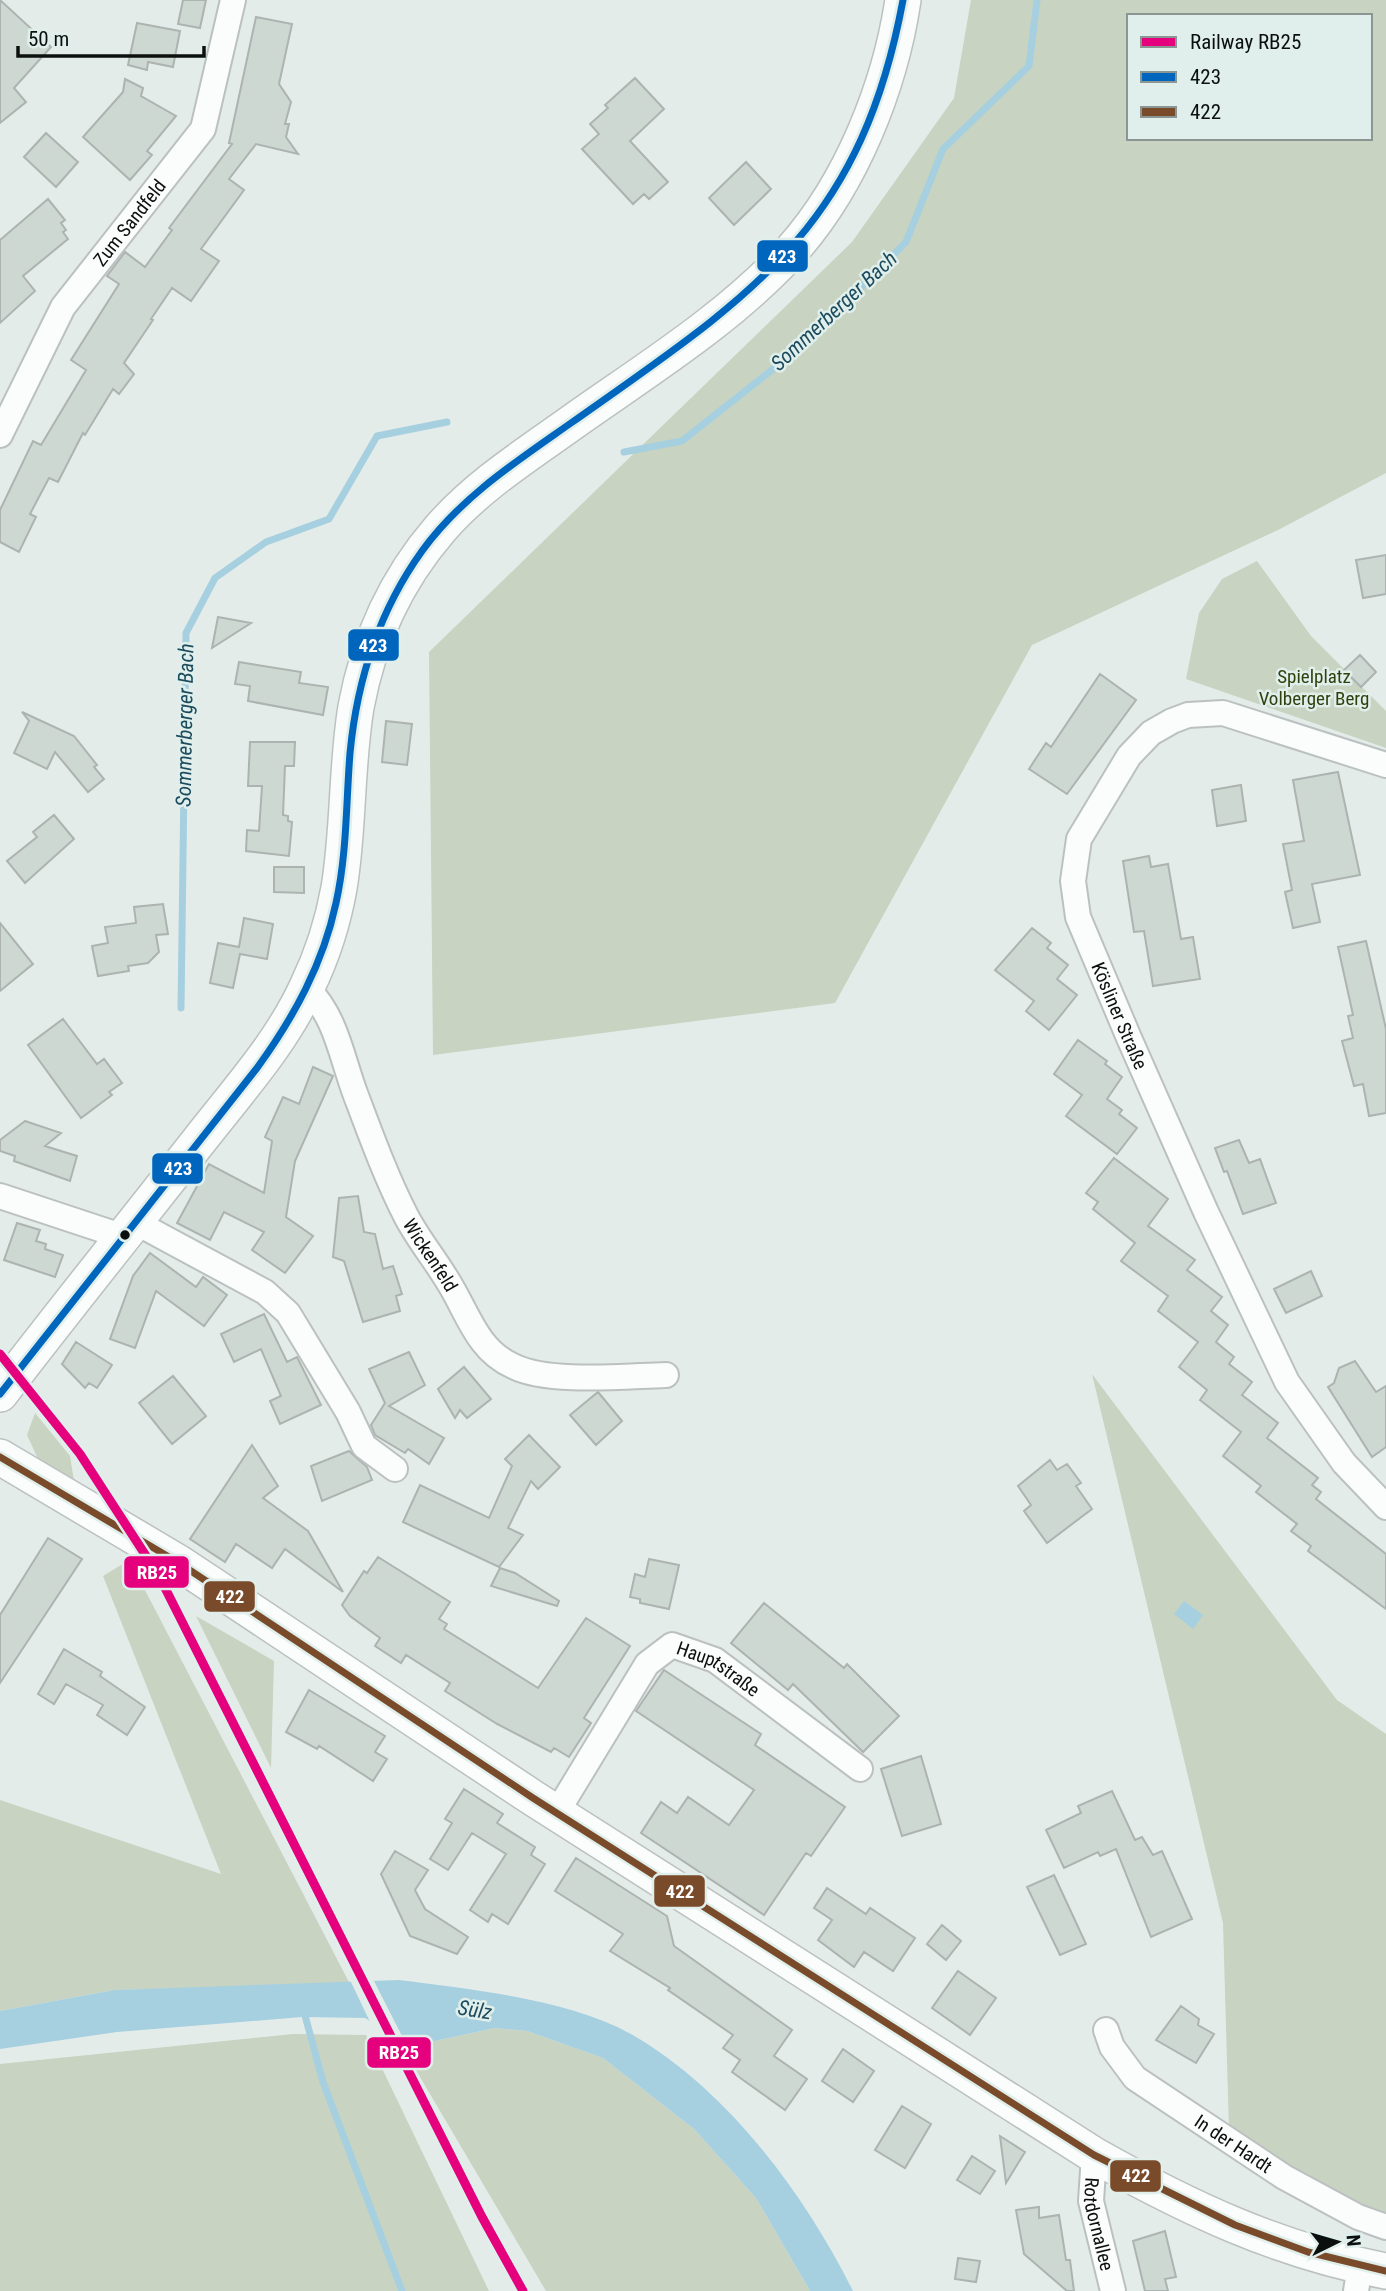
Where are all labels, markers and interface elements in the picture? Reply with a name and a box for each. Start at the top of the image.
scale bar [18,14,203,58]
legend [1127,14,1372,140]
text: 50 m [28,27,69,51]
text: Railway RB25 [1190,30,1301,54]
text: 423 [1190,65,1221,89]
text: 422 [1190,100,1221,124]
street label: Zum Sandfeld [88,175,170,271]
line badge: 423 [756,239,809,273]
text: 423 [768,245,796,268]
water label: Sommerberger Bach [766,246,902,376]
line badge: 423 [347,628,400,662]
text: 423 [359,634,387,657]
water label: Sommerberger Bach [172,643,198,807]
park label: Spielplatz Volberger Berg [1259,665,1369,710]
street label: Kösliner Straße [1087,959,1153,1073]
line badge: 423 [151,1152,204,1185]
text: 423 [164,1157,192,1180]
street label: Wickenfeld [398,1214,463,1295]
unlabelled marker [118,1228,132,1242]
line badge: RB25 [123,1555,190,1589]
text: RB25 [137,1561,177,1584]
line badge: 422 [203,1580,256,1613]
text: 422 [216,1585,244,1608]
street label: Hauptstraße [674,1636,765,1701]
line badge: 422 [653,1874,706,1908]
text: 422 [666,1880,694,1903]
water label: Sülz [456,1995,494,2025]
line badge: RB25 [366,2036,432,2069]
text: RB25 [379,2041,419,2064]
street label: In der Hardt [1190,2109,1277,2178]
line badge: 422 [1109,2159,1162,2193]
text: 422 [1122,2164,1150,2187]
street label: Rotdornallee [1079,2177,1119,2273]
north arrow [1302,2207,1372,2277]
text: N [1341,2234,1365,2247]

